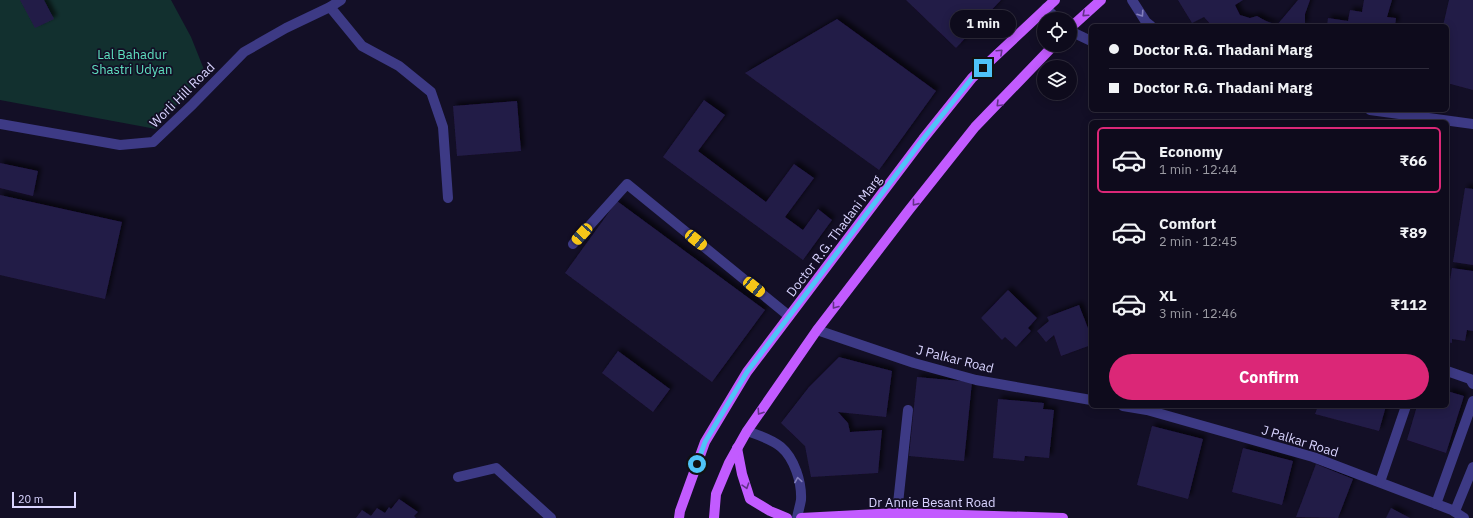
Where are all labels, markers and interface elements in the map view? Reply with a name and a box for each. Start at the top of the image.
one-way arrow [1083,9,1090,16]
one-way arrow [1136,9,1143,16]
callout: 1 min [950,10,1016,38]
map controls [1037,12,1077,100]
button: locate [1037,12,1077,52]
text: 1 min [966,15,1000,32]
text: Doctor R.G. Thadani Marg [1133,40,1312,59]
park label: Lal Bahadur Shastri Udyan [92,46,172,78]
one-way arrow [995,49,1003,57]
street label: Worli Hill Road [146,59,218,131]
route end [974,59,992,77]
button: layers [1037,60,1077,100]
text: Doctor R.G. Thadani Marg [1133,78,1312,97]
one-way arrow [996,99,1004,107]
icon: car [1111,142,1147,178]
text: Economy [1159,142,1223,161]
text: ₹66 [1400,151,1427,170]
text: 1 min · 12:44 [1159,161,1237,178]
street label: Doctor R.G. Thadani Marg [783,172,885,300]
one-way arrow [912,199,919,206]
icon: car [1111,214,1147,250]
text: Comfort [1159,214,1216,233]
car [570,221,594,247]
text: ₹89 [1400,223,1427,242]
car [683,228,709,252]
text: 2 min · 12:45 [1159,233,1237,250]
car [741,275,767,299]
icon: car [1111,286,1147,322]
text: XL [1159,286,1177,305]
text: ₹112 [1391,295,1427,314]
one-way arrow [833,301,840,308]
text: 3 min · 12:46 [1159,305,1237,322]
street label: J Palkar Road [914,341,996,377]
button: Confirm [1109,354,1429,400]
one-way arrow [757,408,765,415]
street label: J Palkar Road [1260,421,1340,461]
route start [688,455,706,473]
one-way arrow [794,476,803,483]
one-way arrow [741,483,750,490]
scale bar [12,490,76,509]
text: 20 m [18,492,43,506]
street label: Dr Annie Besant Road [869,494,995,511]

